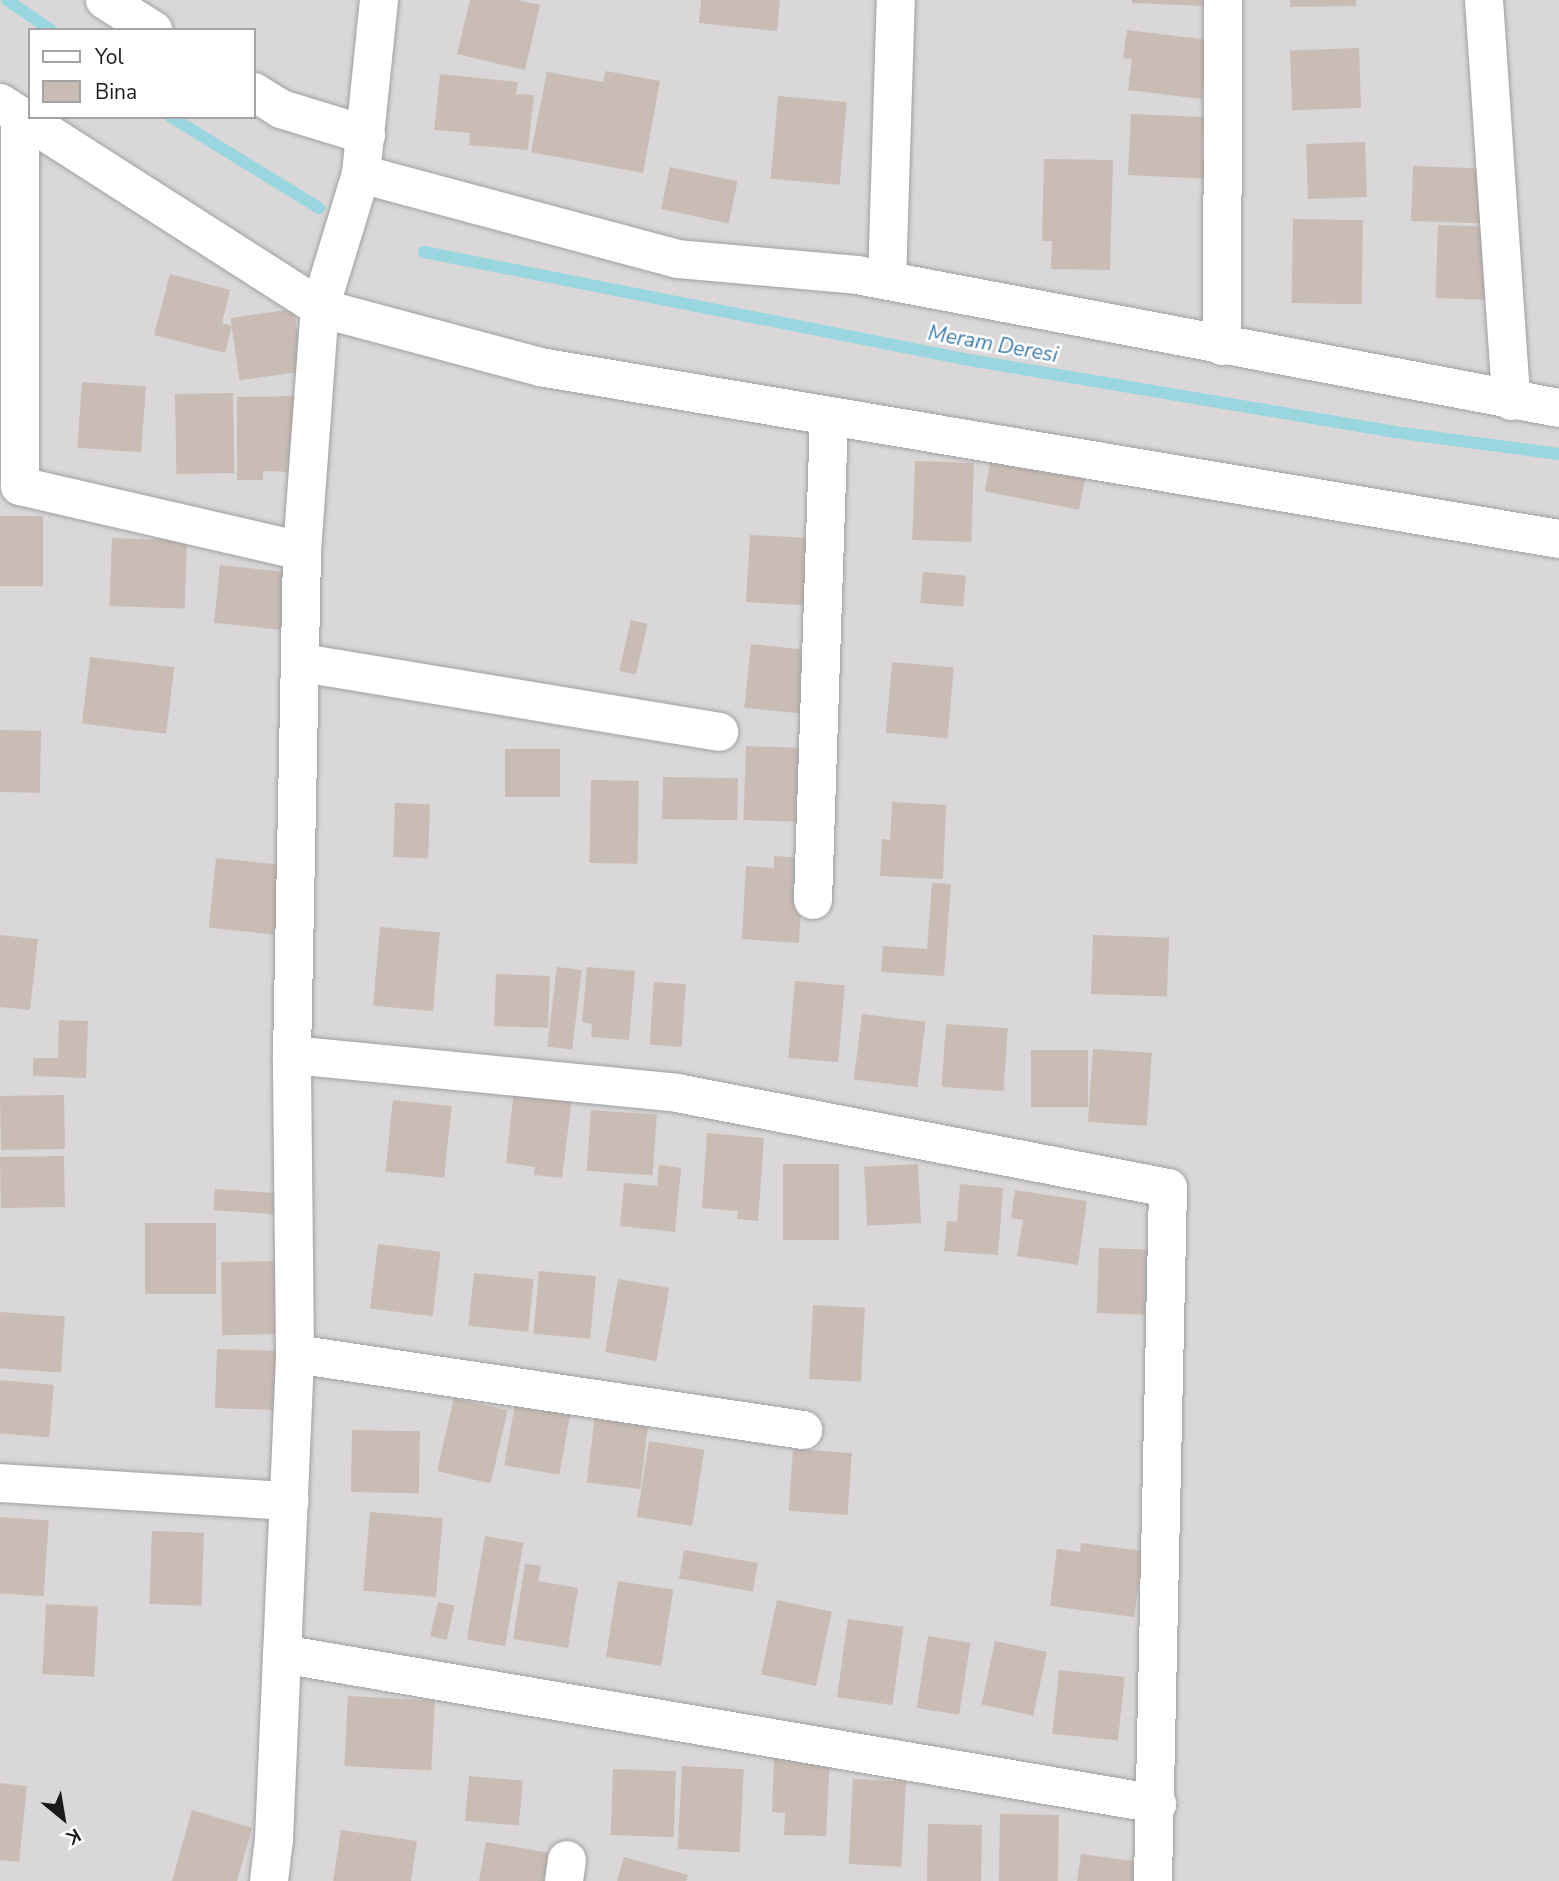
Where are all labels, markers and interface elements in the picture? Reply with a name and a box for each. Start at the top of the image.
legend [28,28,256,119]
text: Yol [95,43,124,71]
text: Bina [95,78,137,106]
water label: Meram Deresi [926,320,1060,368]
north arrow [28,1783,98,1853]
text: K [62,1822,85,1851]

